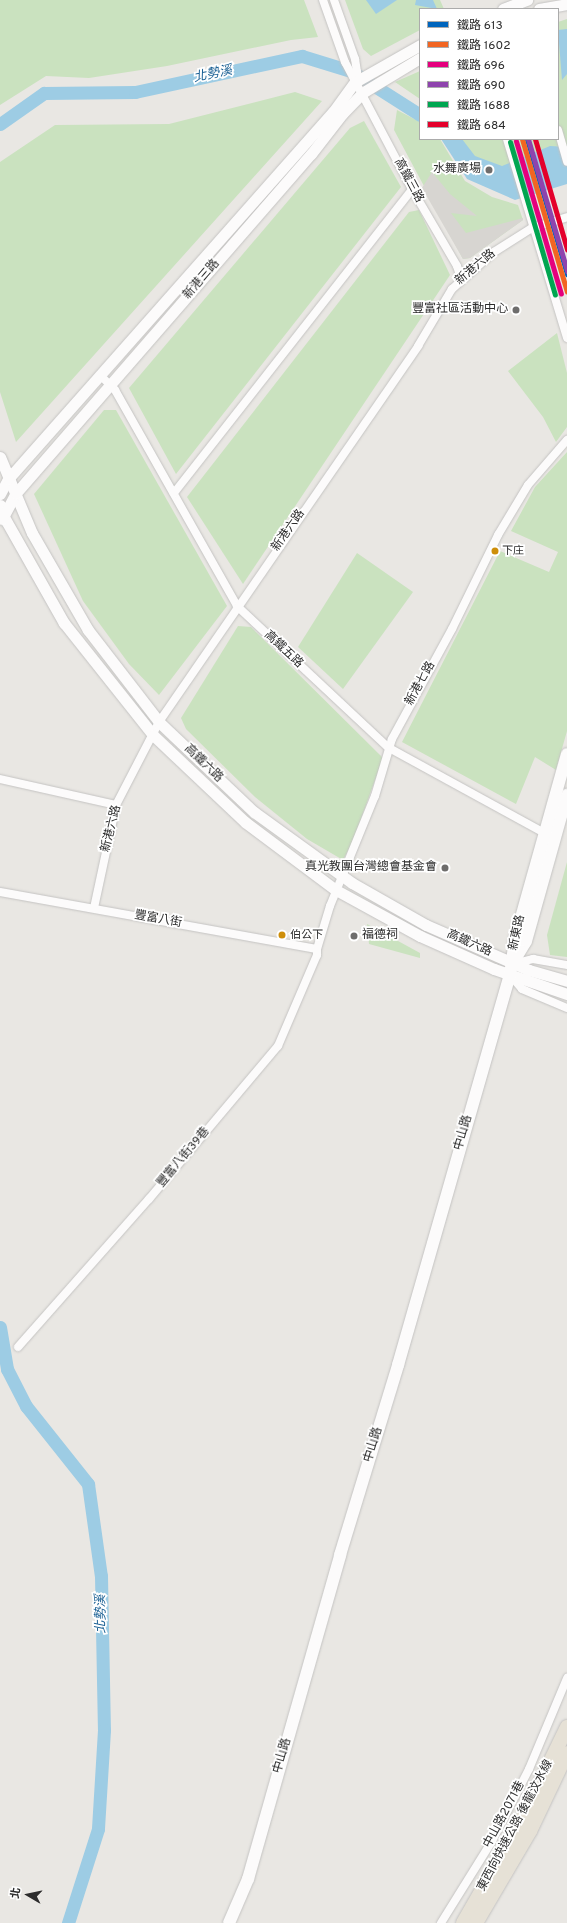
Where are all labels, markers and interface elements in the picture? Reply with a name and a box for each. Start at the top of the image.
legend [419,8,559,140]
text: 鐵路 613 [457,18,503,34]
text: 鐵路 1602 [457,38,511,54]
text: 鐵路 696 [457,58,505,74]
water label: 北勢溪 [192,63,234,87]
text: 鐵路 690 [457,78,505,94]
text: 鐵路 1688 [457,98,510,114]
text: 鐵路 684 [457,118,506,134]
street label: 高鐵三路 [390,156,426,206]
place label: 水舞廣場 [433,163,481,177]
marker: 水舞廣場 [484,165,494,175]
street label: 新港六路 [453,247,499,289]
street label: 新港三路 [181,257,223,303]
place label: 豐富社區活動中心 [412,303,508,317]
marker: 豐富社區活動中心 [511,305,521,315]
street label: 新港六路 [269,507,309,555]
place label: 下庄 [502,544,524,558]
marker: 下庄 [490,546,500,556]
street label: 高鐵五路 [261,628,305,672]
street label: 新港七路 [403,660,439,708]
street label: 高鐵六路 [181,742,225,786]
street label: 新港六路 [99,804,125,854]
place label: 真光教團台灣總會基金會 [305,861,437,875]
marker: 真光教團台灣總會基金會 [440,863,450,873]
street label: 豐富八街 [133,909,183,931]
street label: 新東路 [507,914,529,952]
place label: 伯公下 [290,928,323,942]
street label: 高鐵六路 [444,928,494,960]
place label: 福德祠 [362,929,398,943]
marker: 伯公下 [277,930,287,940]
marker: 福德祠 [349,931,359,941]
street label: 中山路 [452,1114,476,1152]
street label: 豐富八街39巷 [155,1125,213,1191]
street label: 中山路 [362,1426,386,1464]
water label: 北勢溪 [94,1594,110,1634]
street label: 中山路 [271,1737,295,1775]
street label: 東西向快速公路 後龍汶水線 [475,1758,557,1894]
street label: 中山路2071巷 [481,1779,529,1851]
north arrow [8,1875,48,1915]
text: 北 [8,1887,24,1900]

